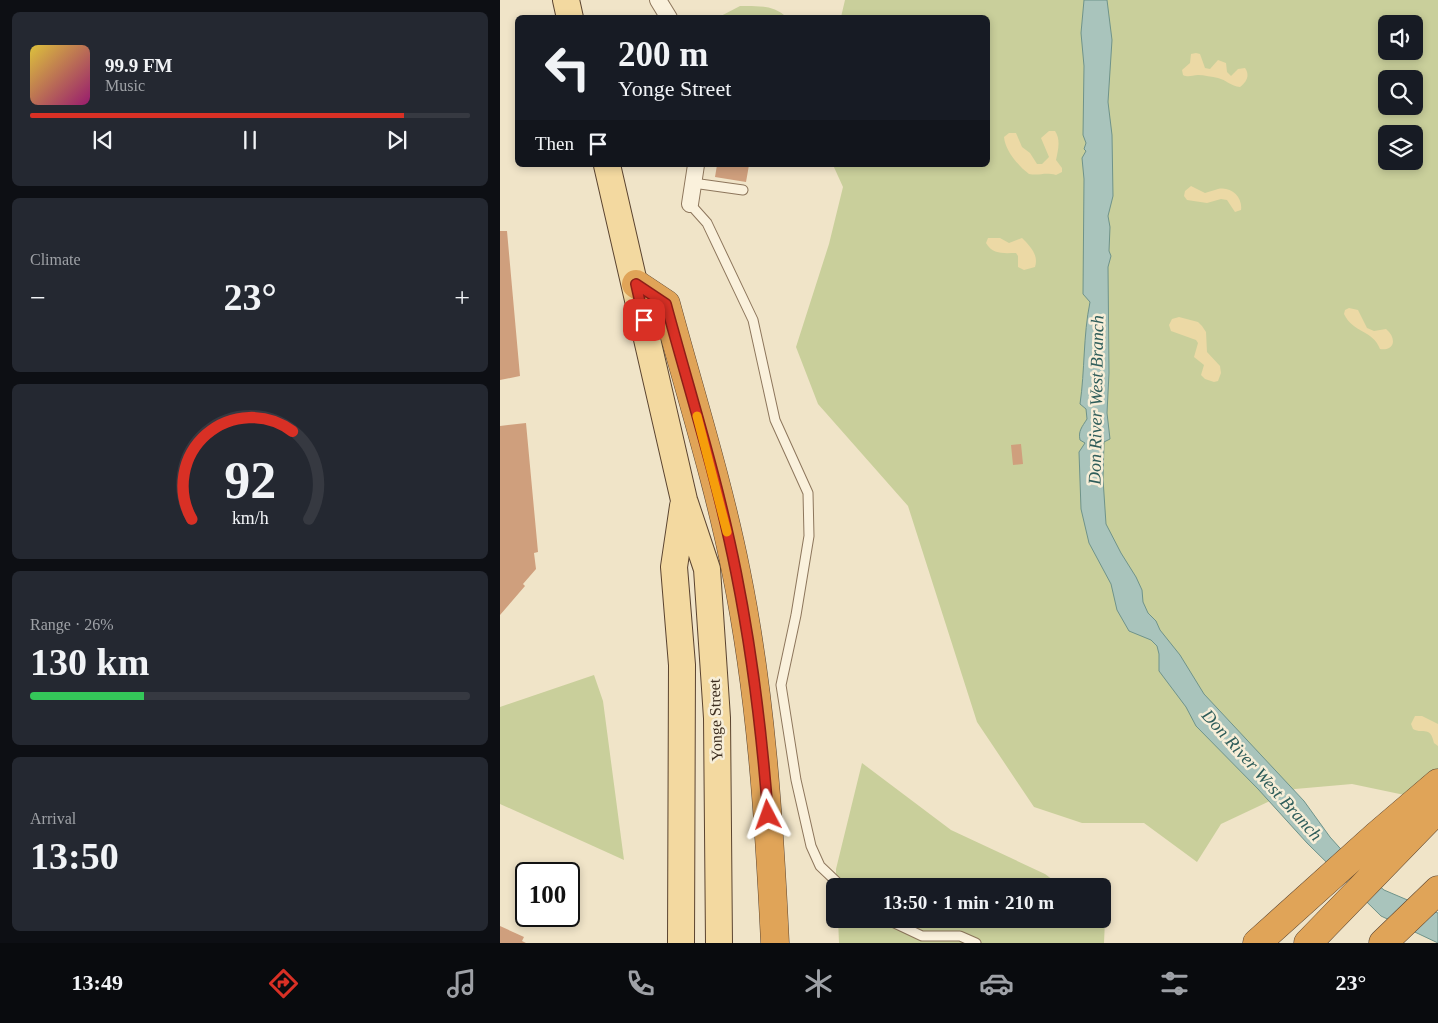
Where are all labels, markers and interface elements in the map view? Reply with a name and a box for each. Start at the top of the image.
map controls [1378,15,1423,170]
button: sound [1378,15,1423,60]
icon: left [535,35,600,100]
text: 200 m [618,35,708,74]
text: 99.9 FM [105,55,173,76]
button: search [1378,70,1423,115]
text: Yonge Street [618,76,731,101]
text: Music [105,77,145,94]
button: layers [1378,125,1423,170]
icon: previous [89,126,117,154]
icon: pause [236,126,264,154]
icon: next [383,126,411,154]
icon: arrive [584,130,612,158]
text: Then [535,133,574,154]
text: Climate [30,251,81,268]
text: 23° [223,276,277,318]
text: − [30,282,46,313]
text: + [454,282,470,313]
pin [623,299,665,341]
icon: arrive [630,306,658,334]
water label: Don River West Branch [1085,315,1107,486]
text: 92 [224,452,276,509]
text: km/h [232,508,268,528]
text: Range · 26% [30,616,114,633]
text: 130 km [30,641,149,683]
street label: Yonge Street [706,678,726,761]
water label: Don River West Branch [1197,704,1326,845]
position arrow [741,788,793,840]
text: Arrival [30,810,76,827]
text: 13:50 [30,835,119,877]
speed limit sign: 100 [515,862,580,927]
text: 13:50 · 1 min · 210 m [883,892,1054,913]
icon: directions [266,966,301,1001]
icon: music [444,966,479,1001]
icon: phone [623,966,658,1001]
icon: climate [801,966,836,1001]
icon: car [979,966,1014,1001]
icon: filters [1157,966,1192,1001]
text: 13:49 [72,970,123,995]
text: 23° [1335,970,1366,995]

